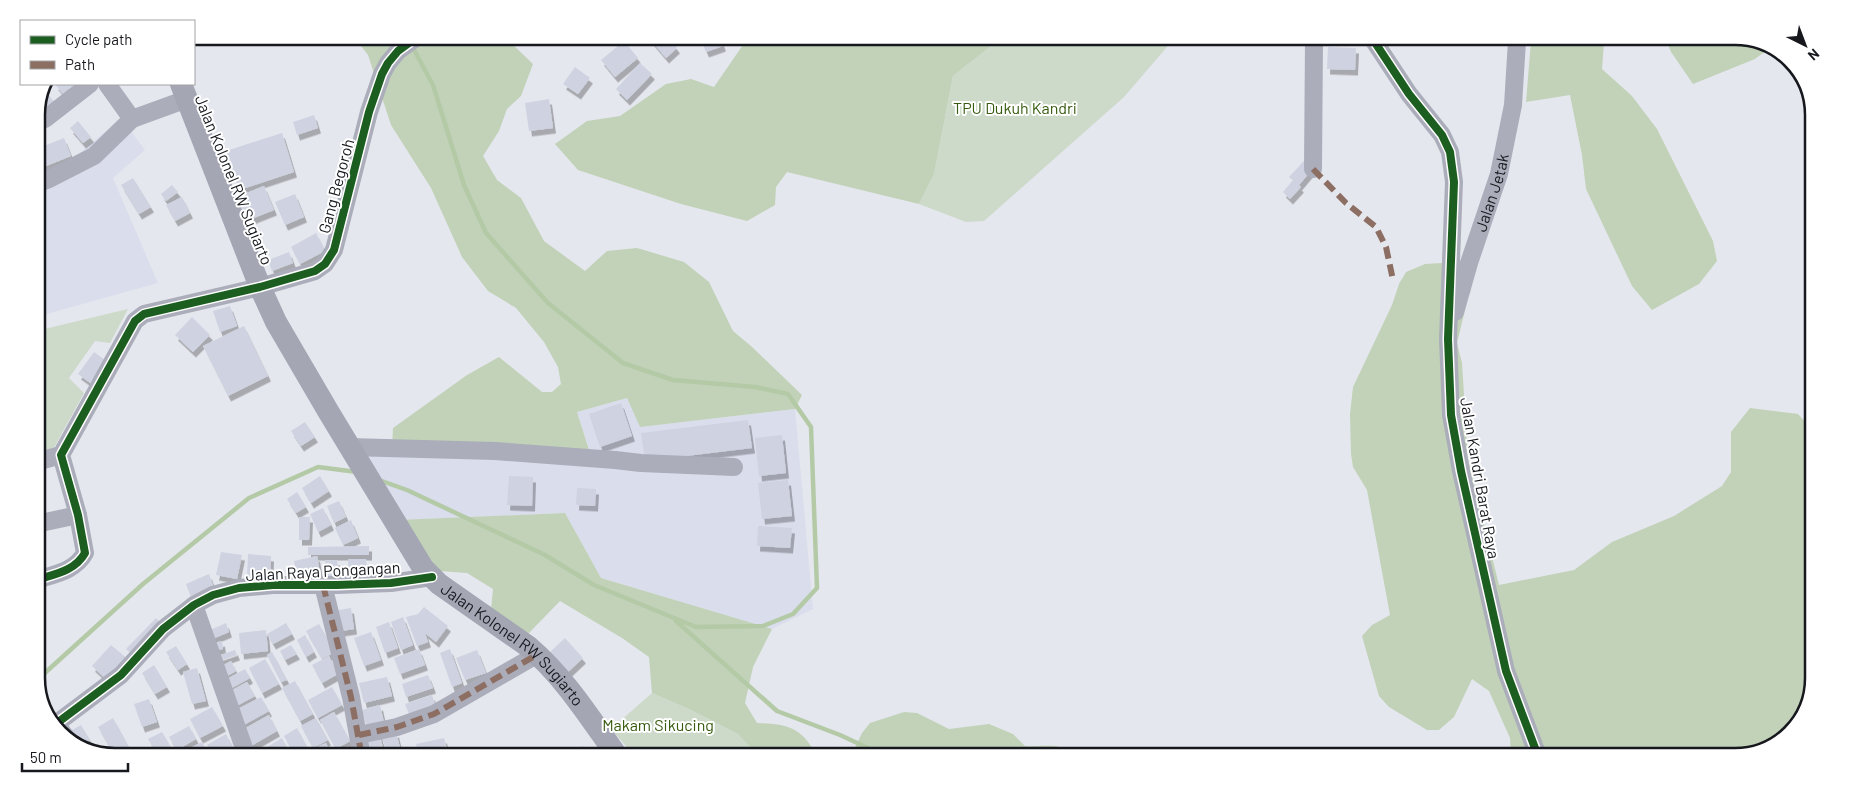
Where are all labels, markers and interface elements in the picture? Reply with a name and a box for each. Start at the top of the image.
legend [20,20,195,85]
north arrow [1780,20,1830,70]
text: Cycle path [65,30,132,48]
text: N [1805,46,1823,64]
text: Path [65,55,95,73]
street label: Jalan Kolonel RW Sugiarto [192,92,277,268]
park label: TPU Dukuh Kandri [953,98,1077,117]
street label: Gang Begoroh [314,136,357,235]
street label: Jalan Jetak [1470,152,1512,234]
street label: Jalan Kandri Barat Raya [1457,396,1504,560]
street label: Jalan Raya Pongangan [245,557,401,584]
street label: Jalan Kolonel RW Sugiarto [438,578,588,709]
park label: Makam Sikucing [602,715,714,734]
scale bar [22,740,129,772]
text: 50 m [30,748,62,766]

